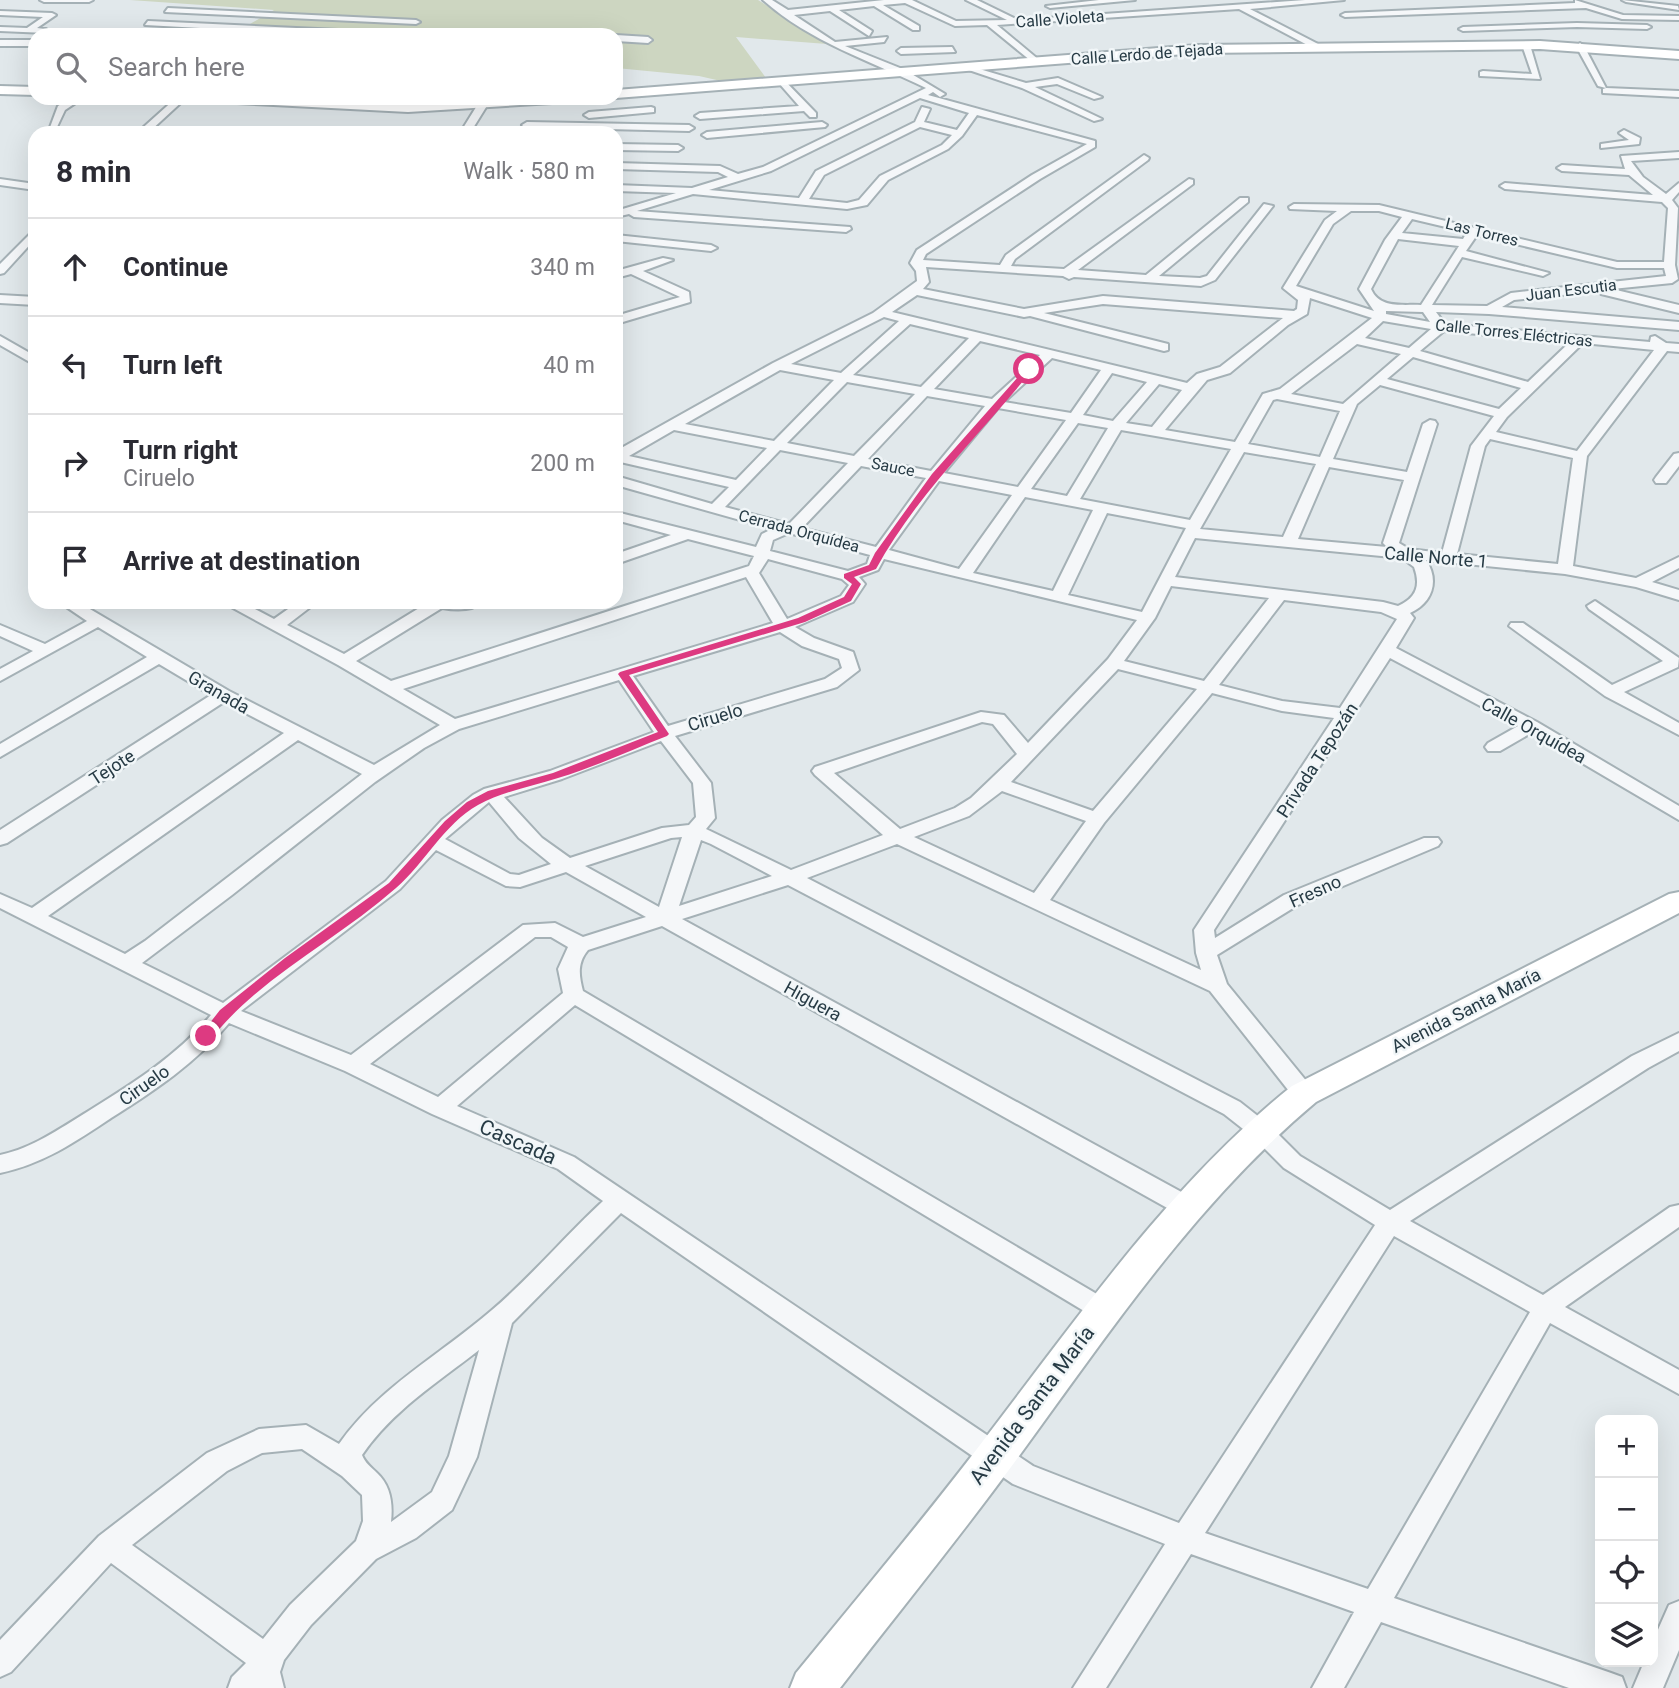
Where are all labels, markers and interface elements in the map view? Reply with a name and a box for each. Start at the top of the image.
street label: Calle Violeta [1015,6,1105,32]
search box [28,28,623,105]
street label: Calle Lerdo de Tejada [1070,39,1224,69]
icon: search [52,48,90,86]
text: Search here [108,52,245,82]
text: 8 min [56,154,131,189]
text: Walk · 580 m [463,158,595,185]
street label: Las Torres [1444,214,1520,250]
icon: ahead [56,248,94,286]
text: Continue [123,252,228,282]
text: 340 m [530,254,595,281]
street label: Juan Escutia [1524,275,1618,305]
street label: Calle Torres Eléctricas [1434,315,1594,351]
icon: left [56,346,94,384]
text: Turn left [123,350,222,380]
text: 40 m [543,352,595,379]
route start [1013,353,1044,384]
text: Turn right [123,435,238,465]
icon: right [56,444,94,482]
text: 200 m [530,450,595,477]
street label: Sauce [870,453,916,481]
text: Ciruelo [123,465,195,492]
street label: Cerrada Orquídea [737,506,861,556]
icon: arrive [56,542,94,580]
street label: Calle Norte 1 [1383,542,1489,572]
text: Arrive at destination [123,546,360,576]
street label: Granada [185,666,253,718]
street label: Calle Orquídea [1478,693,1590,767]
street label: Ciruelo [685,699,745,735]
street label: Privada Tepozán [1272,699,1362,821]
street label: Tejote [86,745,138,789]
street label: Fresno [1286,870,1344,912]
street label: Avenida Santa María [1388,963,1544,1057]
street label: Higuera [781,977,845,1025]
route end [190,1020,221,1051]
street label: Ciruelo [115,1060,173,1110]
street label: Cascada [476,1114,560,1170]
street label: Avenida Santa María [965,1321,1099,1489]
map controls [1595,1415,1658,1667]
button: + [1595,1415,1658,1478]
button: − [1595,1478,1658,1541]
button: locate [1595,1541,1658,1604]
button: layers [1595,1604,1658,1667]

